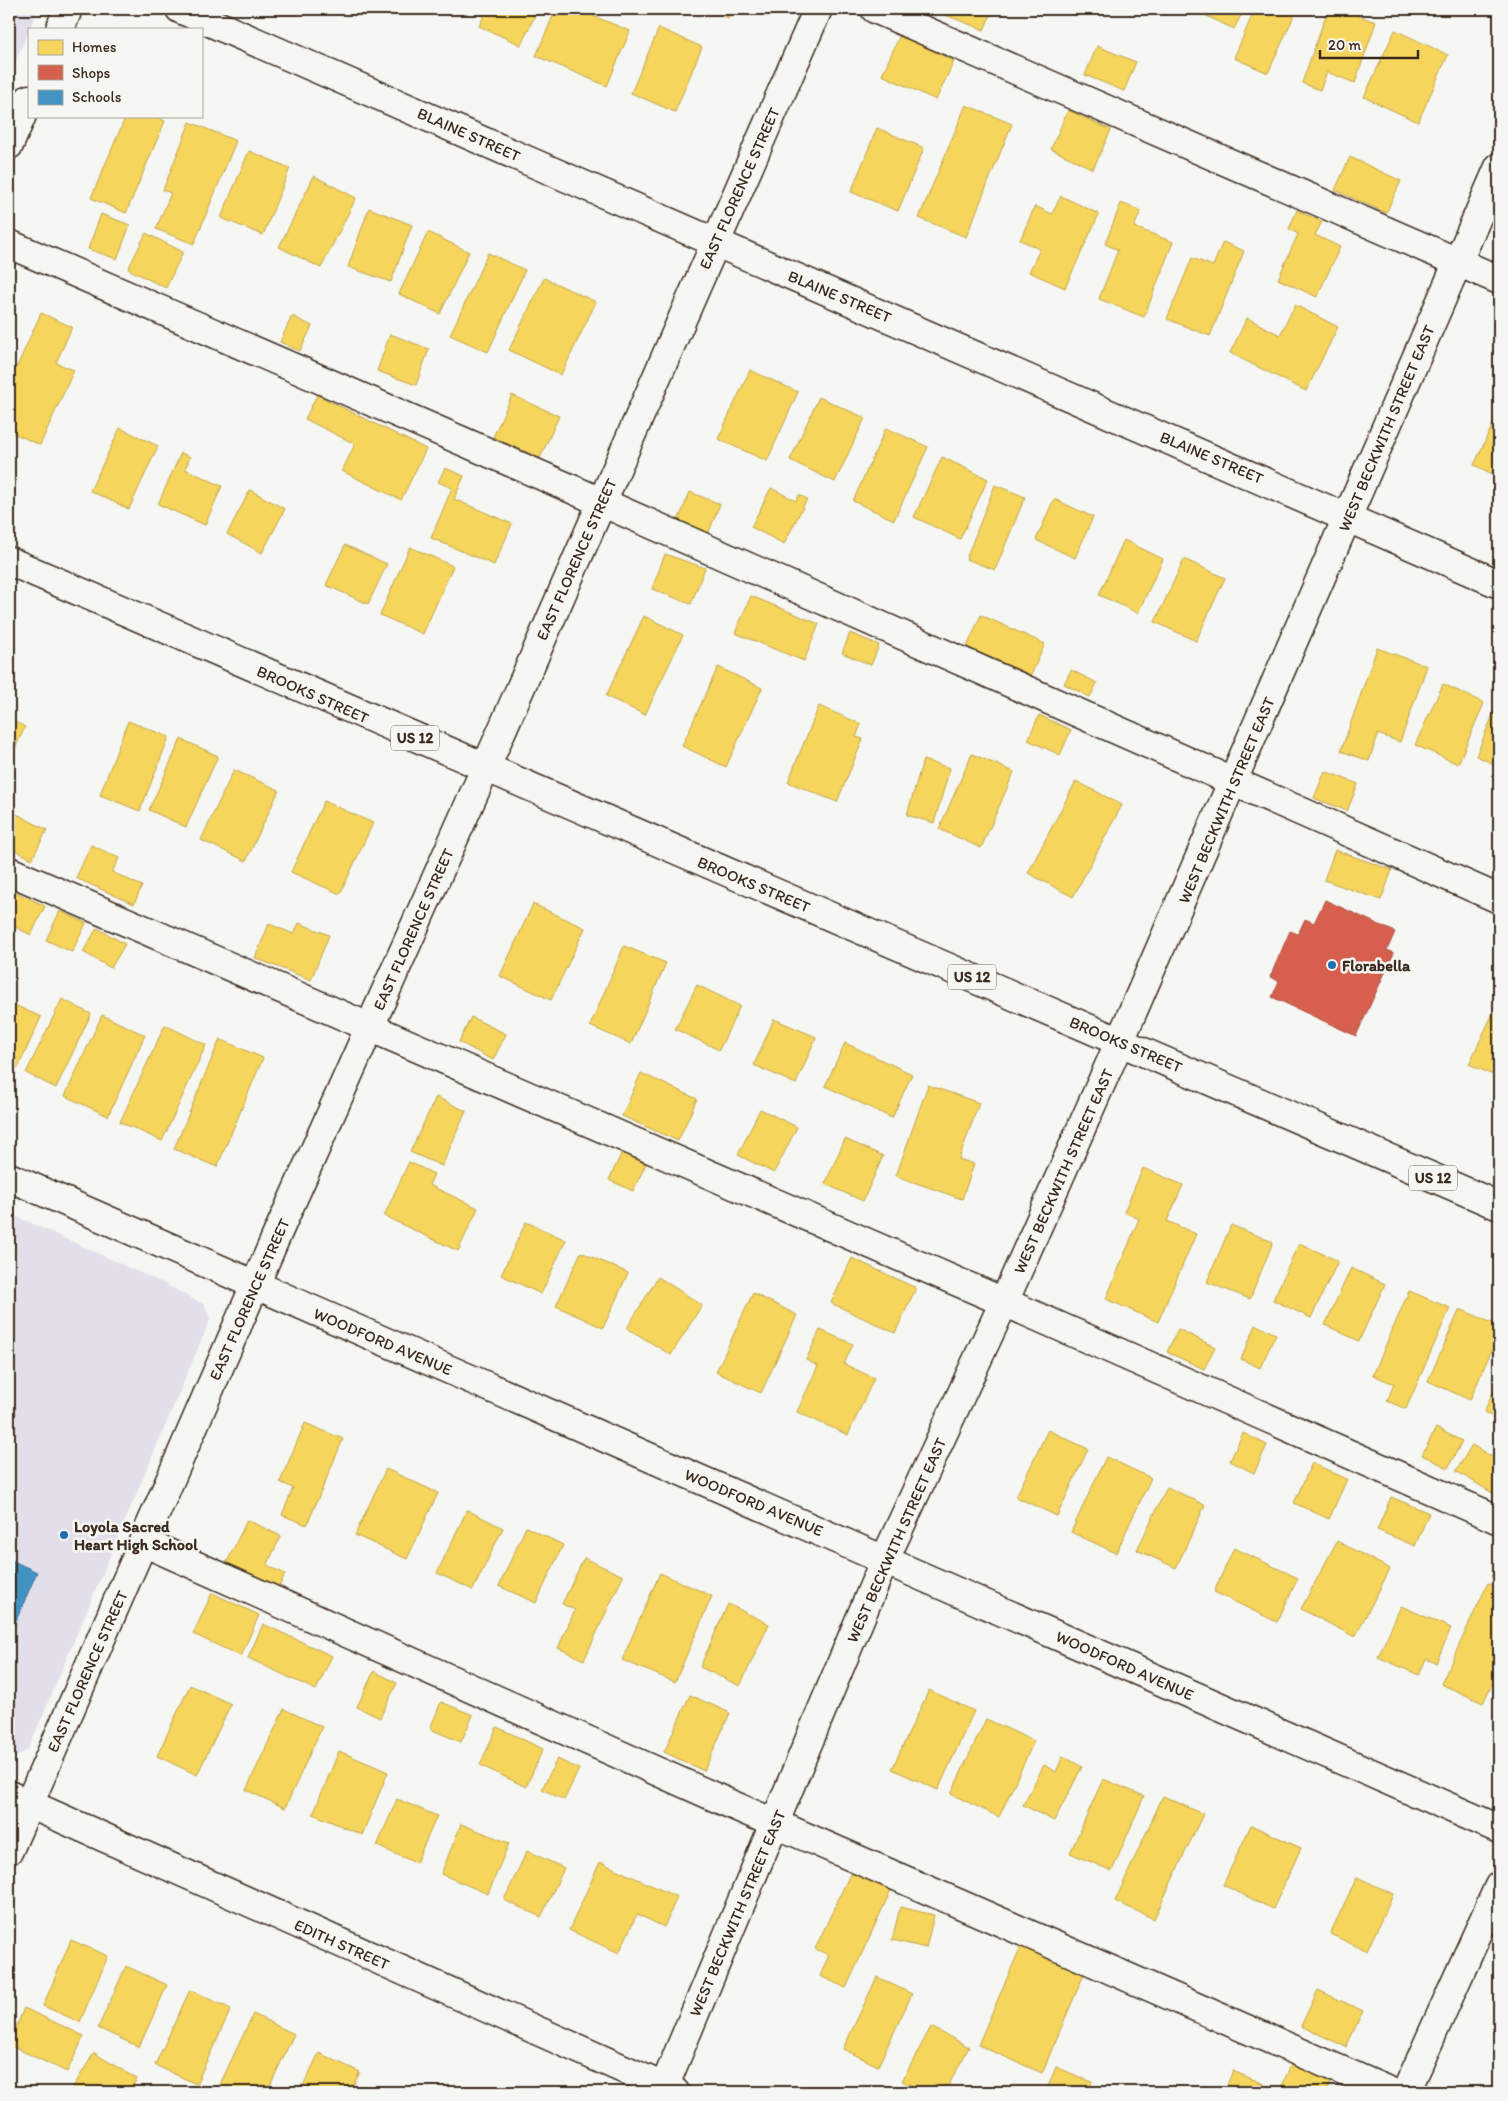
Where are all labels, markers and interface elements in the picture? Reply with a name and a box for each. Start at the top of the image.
legend [28,28,202,118]
scale bar [1320,28,1418,60]
text: 20 m [1328,36,1362,54]
text: Homes [72,38,117,56]
text: Shops [72,64,111,82]
text: Schools [72,88,122,106]
street label: BLAINE STREET [414,103,523,166]
street label: EAST FLORENCE STREET [695,104,784,272]
street label: BLAINE STREET [785,266,894,327]
street label: WEST BECKWITH STREET EAST [1334,322,1439,534]
street label: BLAINE STREET [1157,427,1266,488]
street label: EAST FLORENCE STREET [532,475,621,643]
street label: BROOKS STREET [254,661,372,728]
street label: WEST BECKWITH STREET EAST [1174,694,1279,906]
road number: US 12 [391,726,439,750]
street label: EAST FLORENCE STREET [369,845,458,1013]
street label: BROOKS STREET [695,852,813,917]
place label: Florabella [1342,956,1411,975]
marker: Florabella [1326,959,1338,971]
road number: US 12 [948,964,996,990]
street label: BROOKS STREET [1067,1012,1185,1077]
street label: WEST BECKWITH STREET EAST [1010,1066,1117,1277]
road number: US 12 [1409,1166,1457,1190]
street label: EAST FLORENCE STREET [205,1215,294,1383]
street label: WOODFORD AVENUE [311,1304,455,1379]
street label: WEST BECKWITH STREET EAST [843,1435,950,1646]
street label: WOODFORD AVENUE [682,1465,826,1540]
place label: Loyola Sacred Heart High School [74,1517,198,1555]
marker: Loyola Sacred Heart High School [58,1529,70,1541]
street label: EAST FLORENCE STREET [43,1587,132,1755]
street label: WOODFORD AVENUE [1053,1627,1197,1704]
street label: WEST BECKWITH STREET EAST [685,1807,790,2019]
street label: EDITH STREET [291,1915,392,1974]

